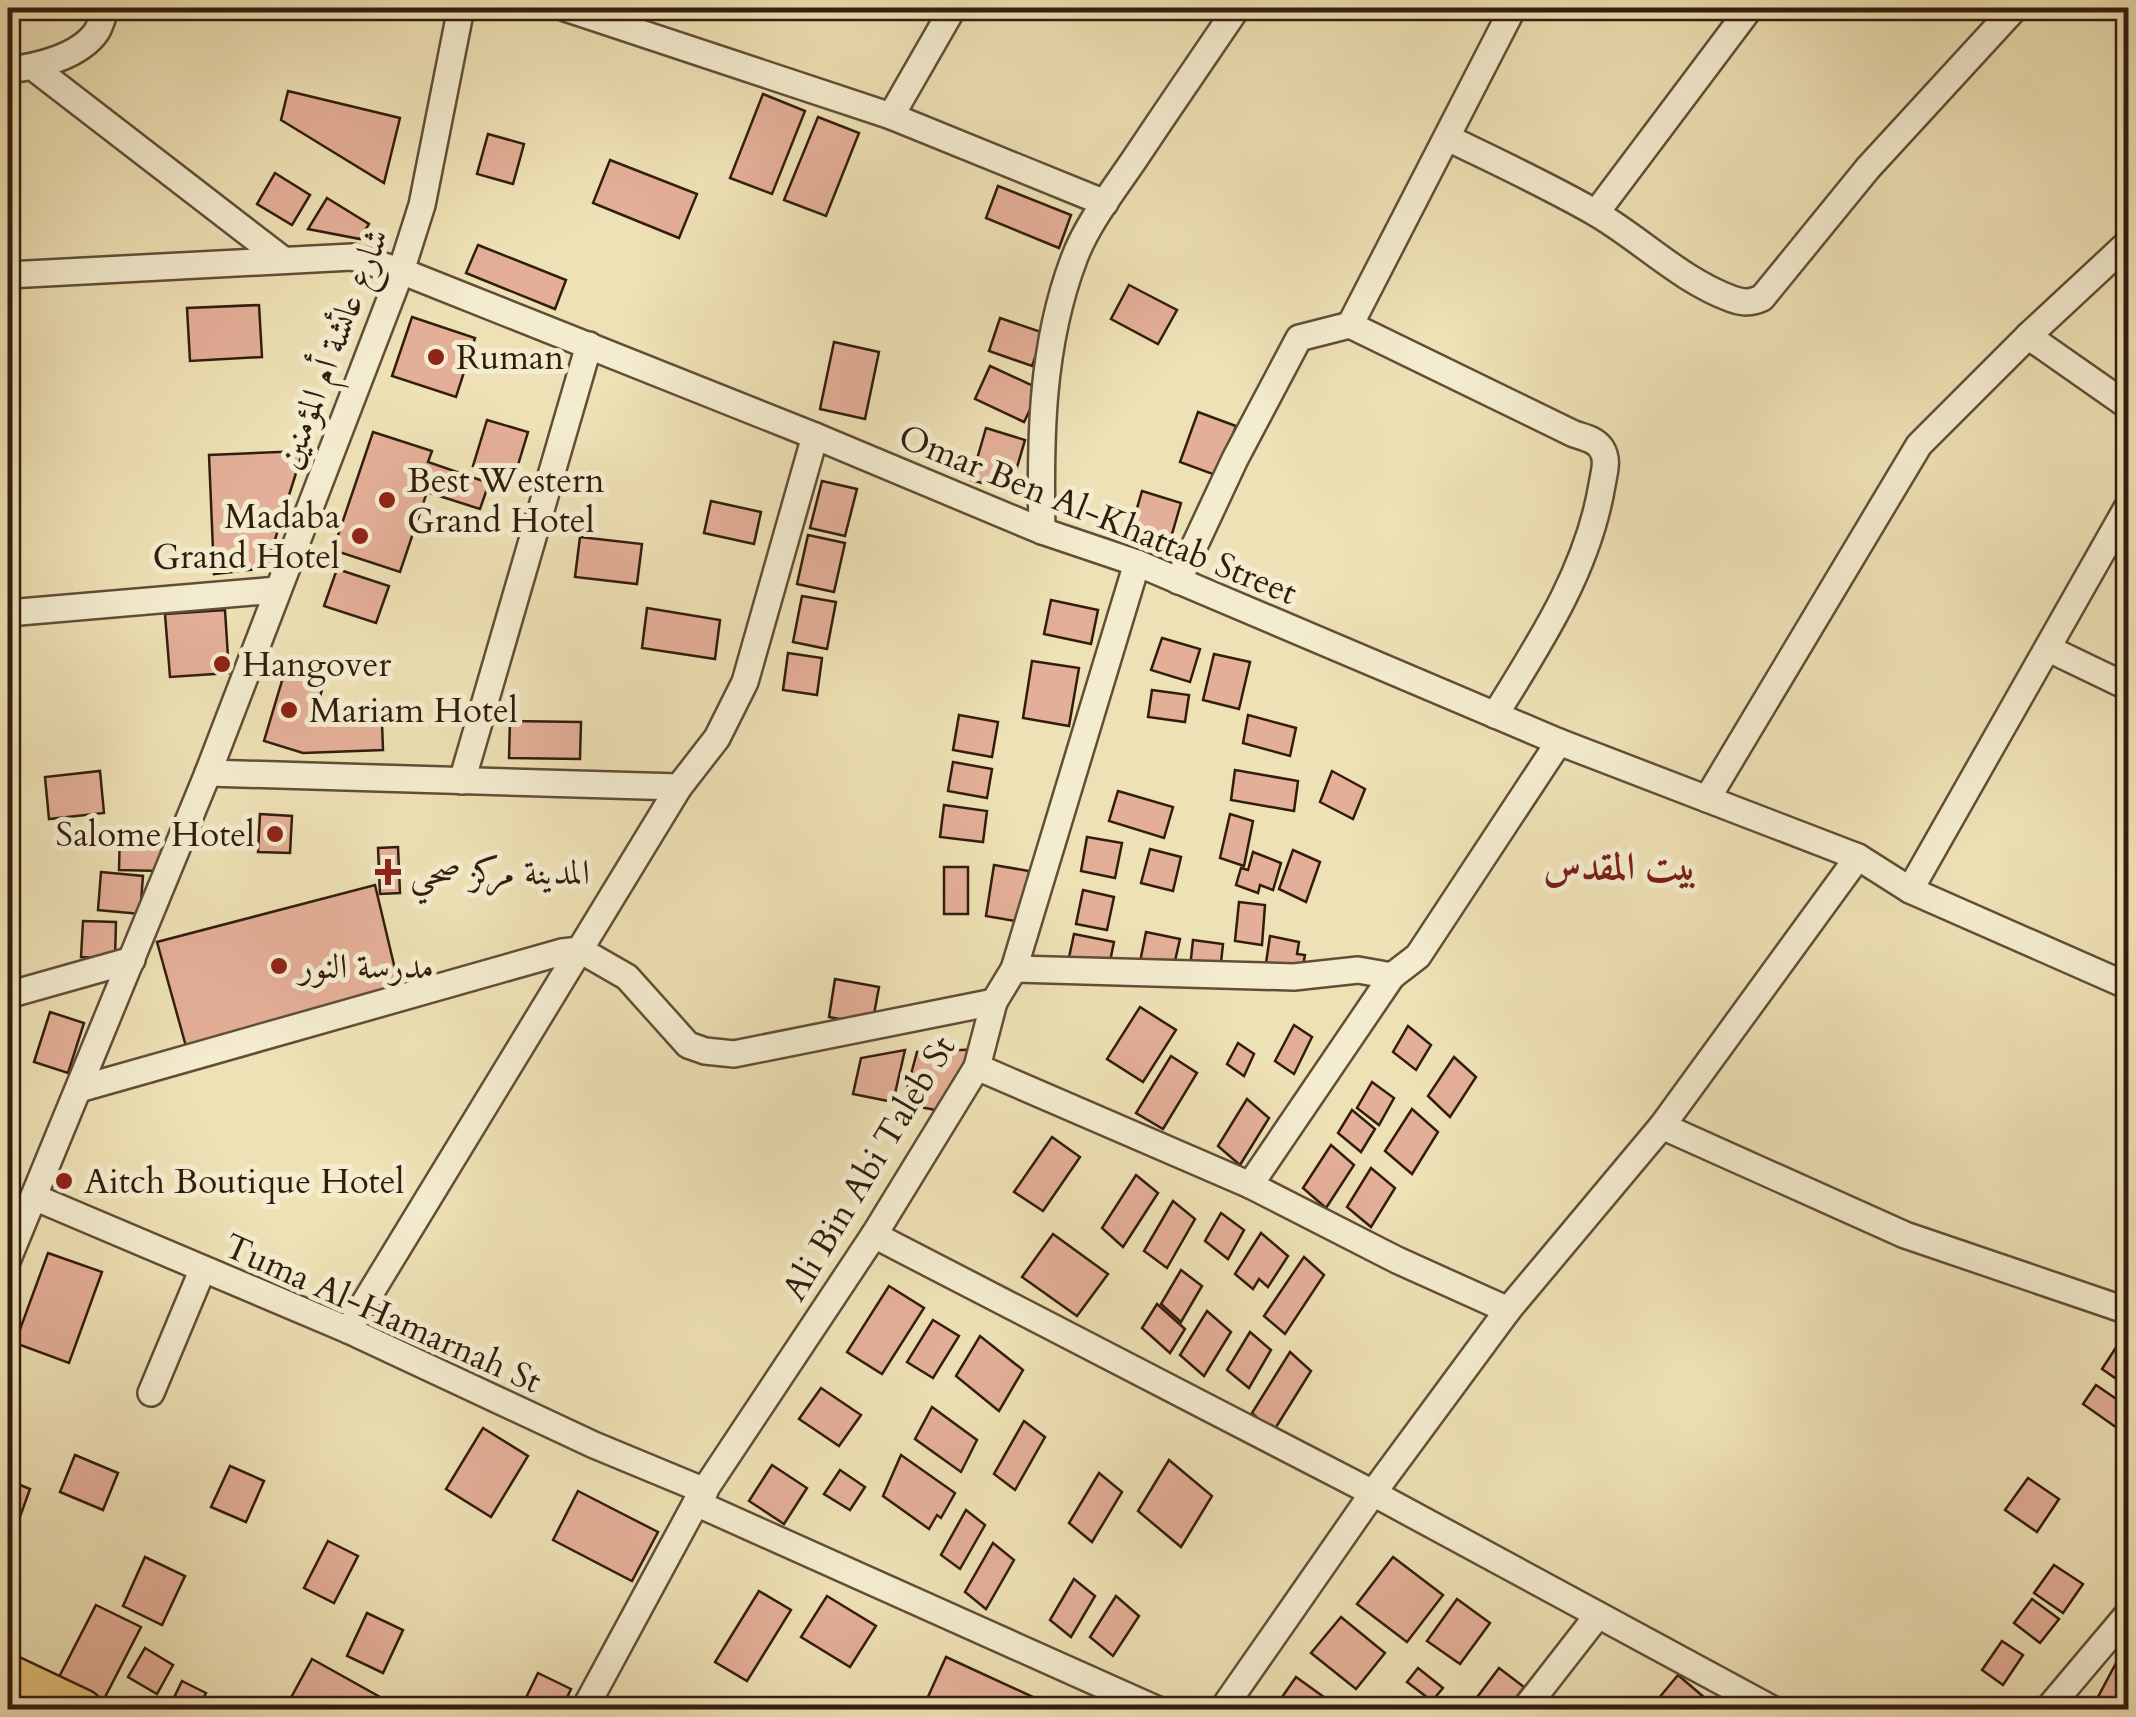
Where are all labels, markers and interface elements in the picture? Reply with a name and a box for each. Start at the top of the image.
street label: شارع عائشة أم المؤمنين [264,221,406,478]
place label: Ruman [456,334,564,382]
marker: Ruman [425,346,447,368]
street label: Omar Ben Al-Khattab Street [891,413,1304,617]
place label: Best Western Grand Hotel [407,457,605,545]
marker: Best Western Grand Hotel [376,489,398,511]
place label: Madaba Grand Hotel [152,493,340,581]
marker: Madaba Grand Hotel [349,525,371,547]
place label: Hangover [242,641,391,689]
marker: Hangover [211,653,233,675]
place label: Mariam Hotel [309,687,518,735]
marker: Mariam Hotel [278,699,300,721]
place label: Salome Hotel [56,811,255,859]
marker: Salome Hotel [264,823,286,845]
district label: بيت المقدس [1543,841,1697,893]
place label: المدينة مركز صحي [410,849,590,905]
marker: المدينة مركز صحي [375,859,401,885]
place label: مدرسة النور [296,943,434,991]
marker: مدرسة النور [268,955,290,977]
street label: Ali Bin Abi Taleb St [771,1027,967,1310]
place label: Aitch Boutique Hotel [84,1158,405,1206]
marker: Aitch Boutique Hotel [53,1170,75,1192]
street label: Tuma Al-Hamarnah St [216,1222,549,1405]

